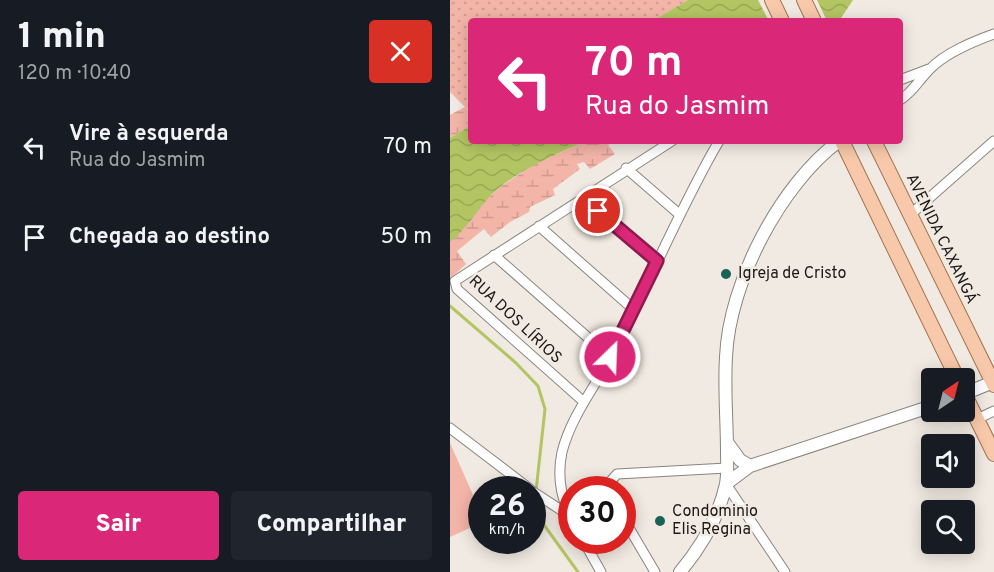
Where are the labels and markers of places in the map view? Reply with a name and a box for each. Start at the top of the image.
pin [572,185,623,236]
place label: Igreja de Cristo [738,264,847,284]
marker: Igreja de Cristo [719,267,733,281]
place label: Condominio Elis Regina [672,502,758,540]
marker: Condominio Elis Regina [653,514,667,528]

